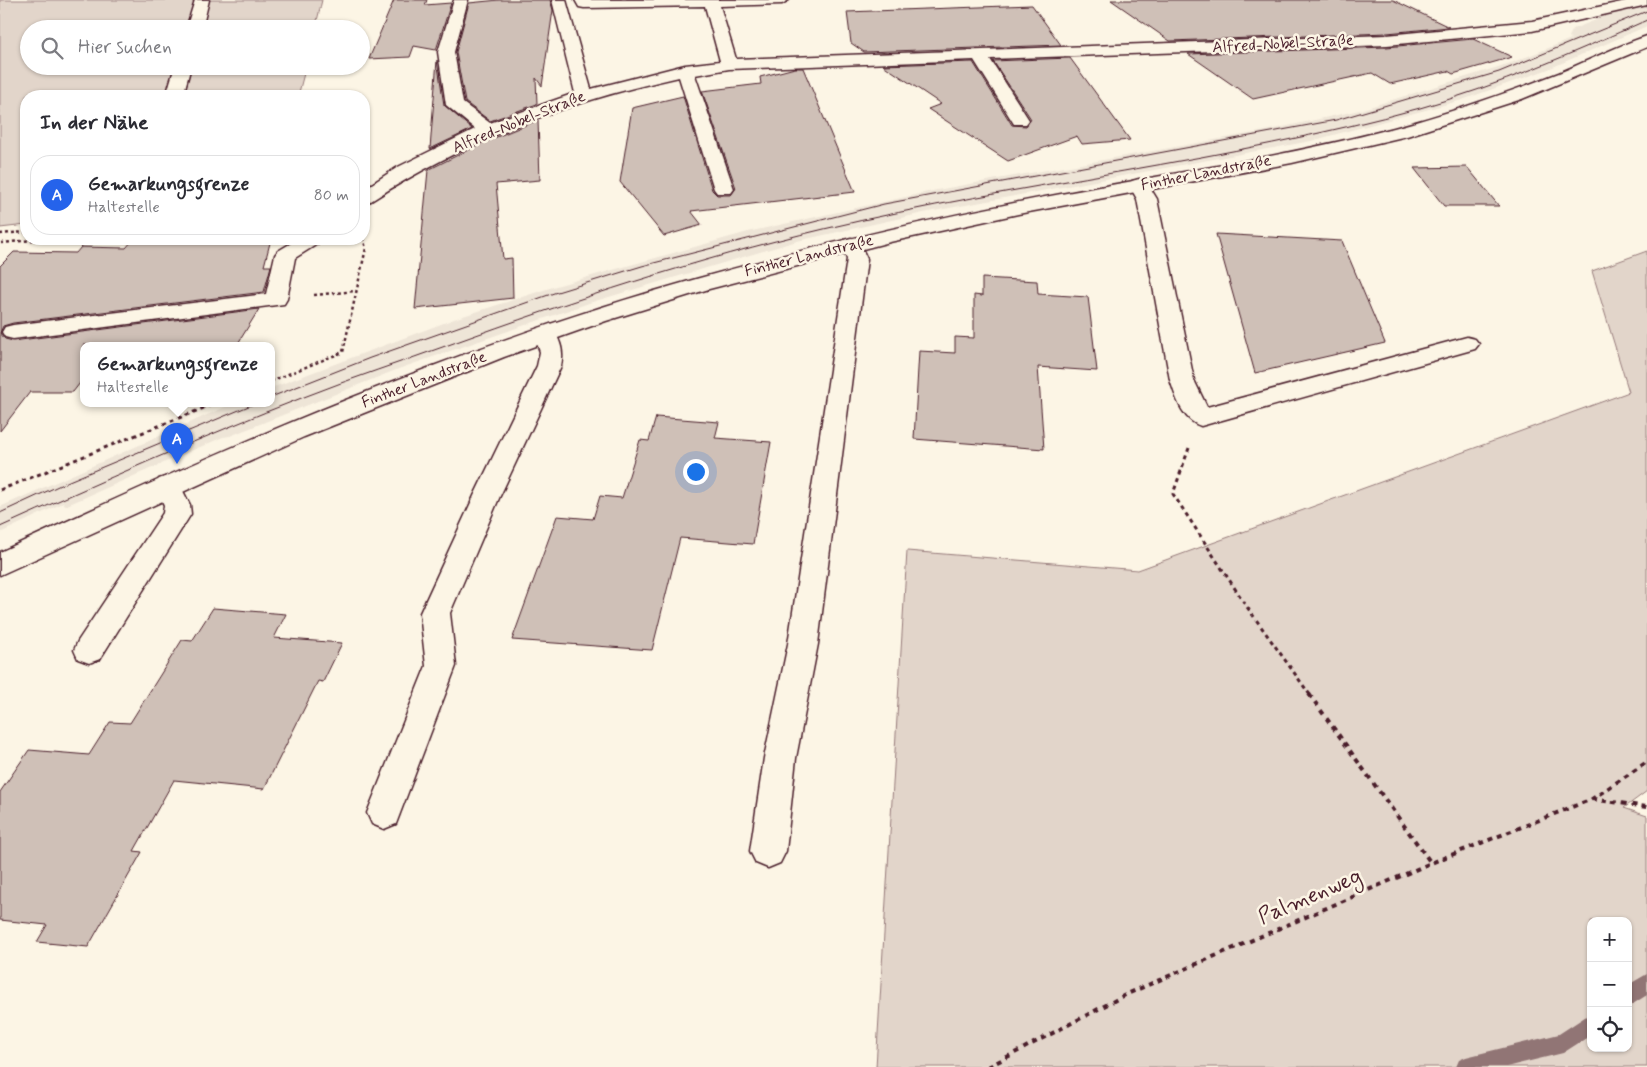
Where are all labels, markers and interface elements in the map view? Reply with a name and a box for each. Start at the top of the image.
search box [20,20,370,75]
street label: Alfred-Nobel-Straße [1212,30,1354,58]
icon: search [38,34,66,62]
text: Hier suchen [78,35,172,60]
street label: Alfred-Nobel-Straße [449,86,589,158]
text: In der Nähe [40,109,148,137]
street label: Finther Landstraße [1139,150,1273,196]
text: Gemarkungsgrenze [88,172,249,197]
text: A [52,185,62,206]
text: 80 m [314,185,349,206]
text: Haltestelle [88,197,160,218]
street label: Finther Landstraße [742,230,876,282]
popup [80,342,275,407]
street label: Finther Landstraße [359,347,489,413]
text: Gemarkungsgrenze [97,352,258,377]
text: Haltestelle [97,377,169,398]
pin: A [161,423,193,464]
your location [683,459,709,485]
street label: Palmenweg [1254,863,1367,934]
map controls [1587,917,1632,1052]
button: + [1587,917,1632,962]
button: − [1587,962,1632,1007]
button: locate [1587,1007,1632,1052]

